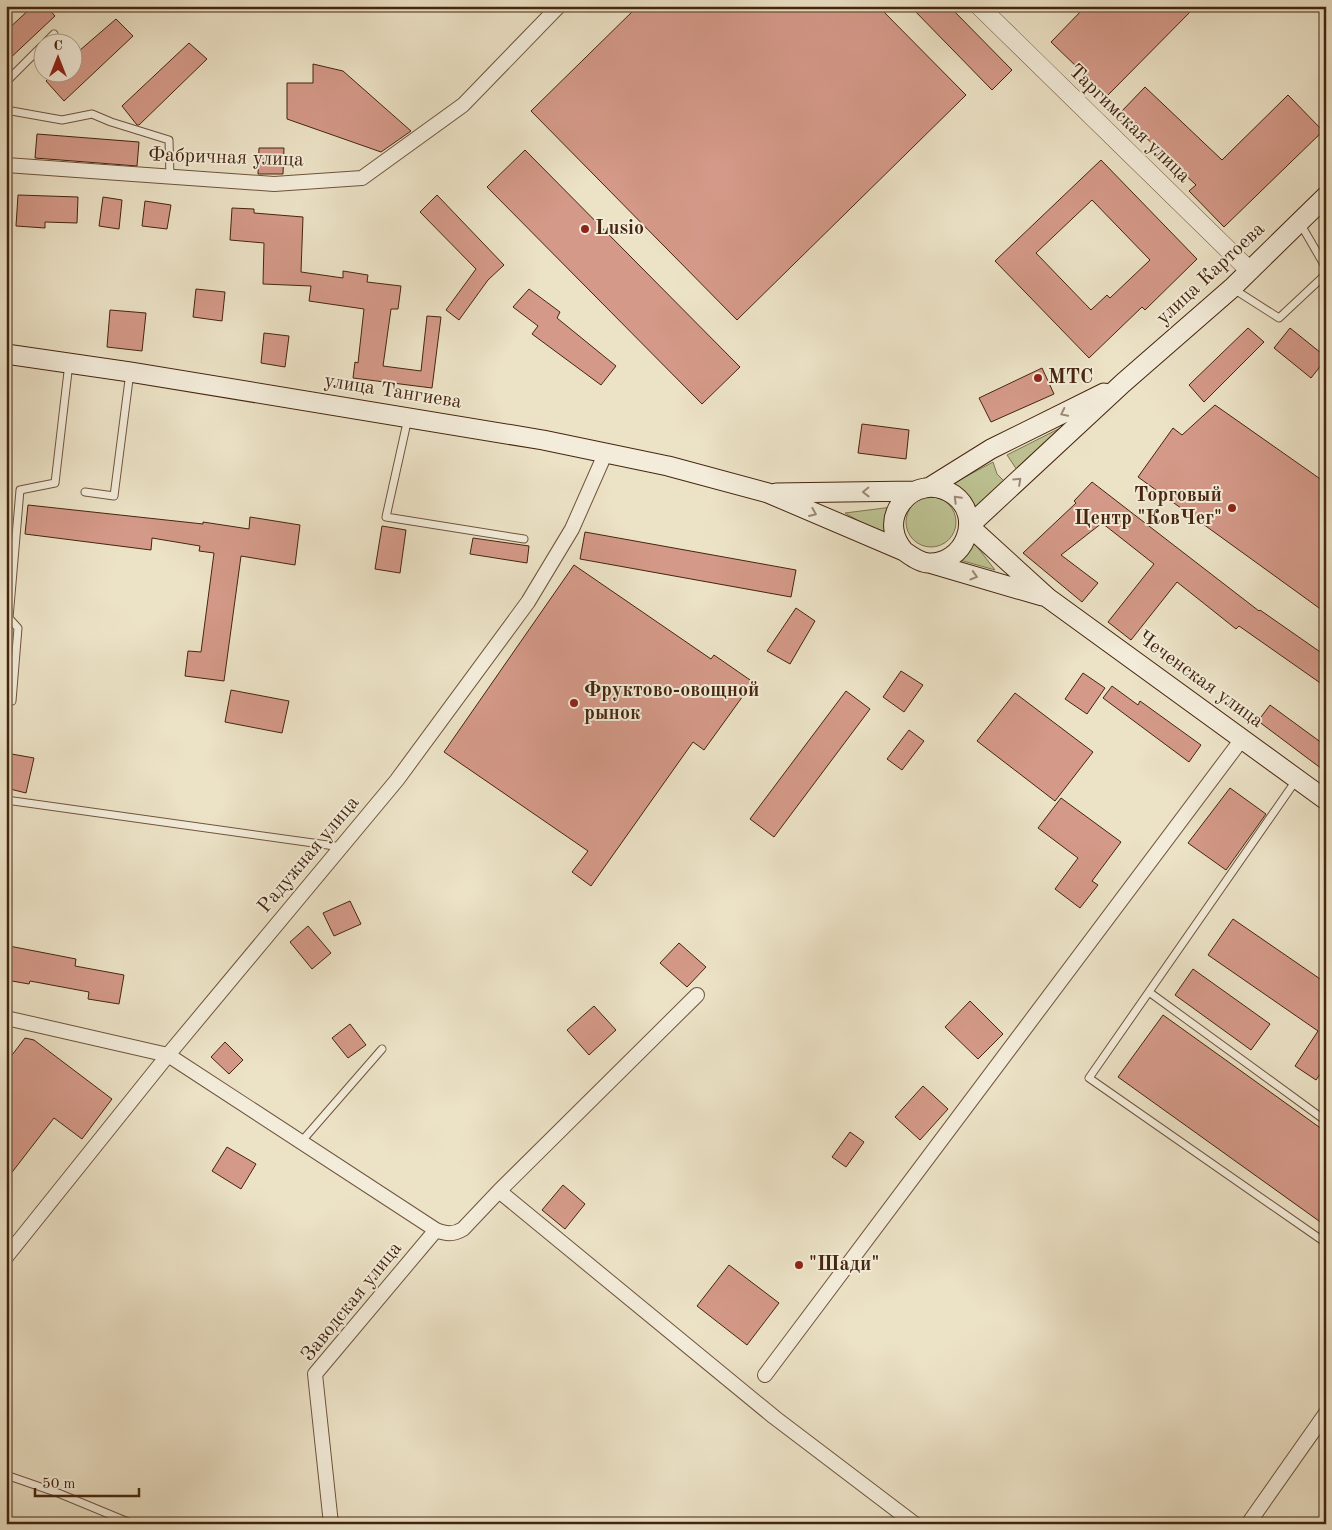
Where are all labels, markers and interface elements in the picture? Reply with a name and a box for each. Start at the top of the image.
north arrow [32,32,82,82]
text: С [53,39,63,53]
street label: Таргимская улица [1064,61,1194,187]
street label: Фабричная улица [148,145,304,171]
place label: Lusio [595,219,644,239]
street label: улица Картоева [1153,219,1269,329]
marker: Lusio [579,223,591,235]
place label: МТС [1048,368,1093,388]
street label: улица Тангиева [323,371,463,413]
marker: МТС [1032,372,1044,384]
one-way arrow [1060,406,1069,417]
one-way arrow [1012,478,1021,487]
place label: Торговый Центр "КовЧег" [1074,486,1222,529]
one-way arrow [861,487,869,497]
one-way arrow [954,496,963,505]
marker: Торговый Центр "КовЧег" [1226,502,1238,514]
one-way arrow [808,506,817,517]
one-way arrow [969,571,977,581]
street label: Чеченская улица [1134,628,1267,732]
place label: Фруктово-овощной рынок [584,681,760,724]
marker: Фруктово-овощной рынок [568,697,580,709]
street label: Радужная улица [255,793,364,917]
street label: Заводская улица [298,1239,406,1365]
place label: "Шади" [809,1255,879,1275]
marker: "Шади" [793,1259,805,1271]
scale bar [35,1465,139,1497]
text: 50 m [42,1477,76,1492]

